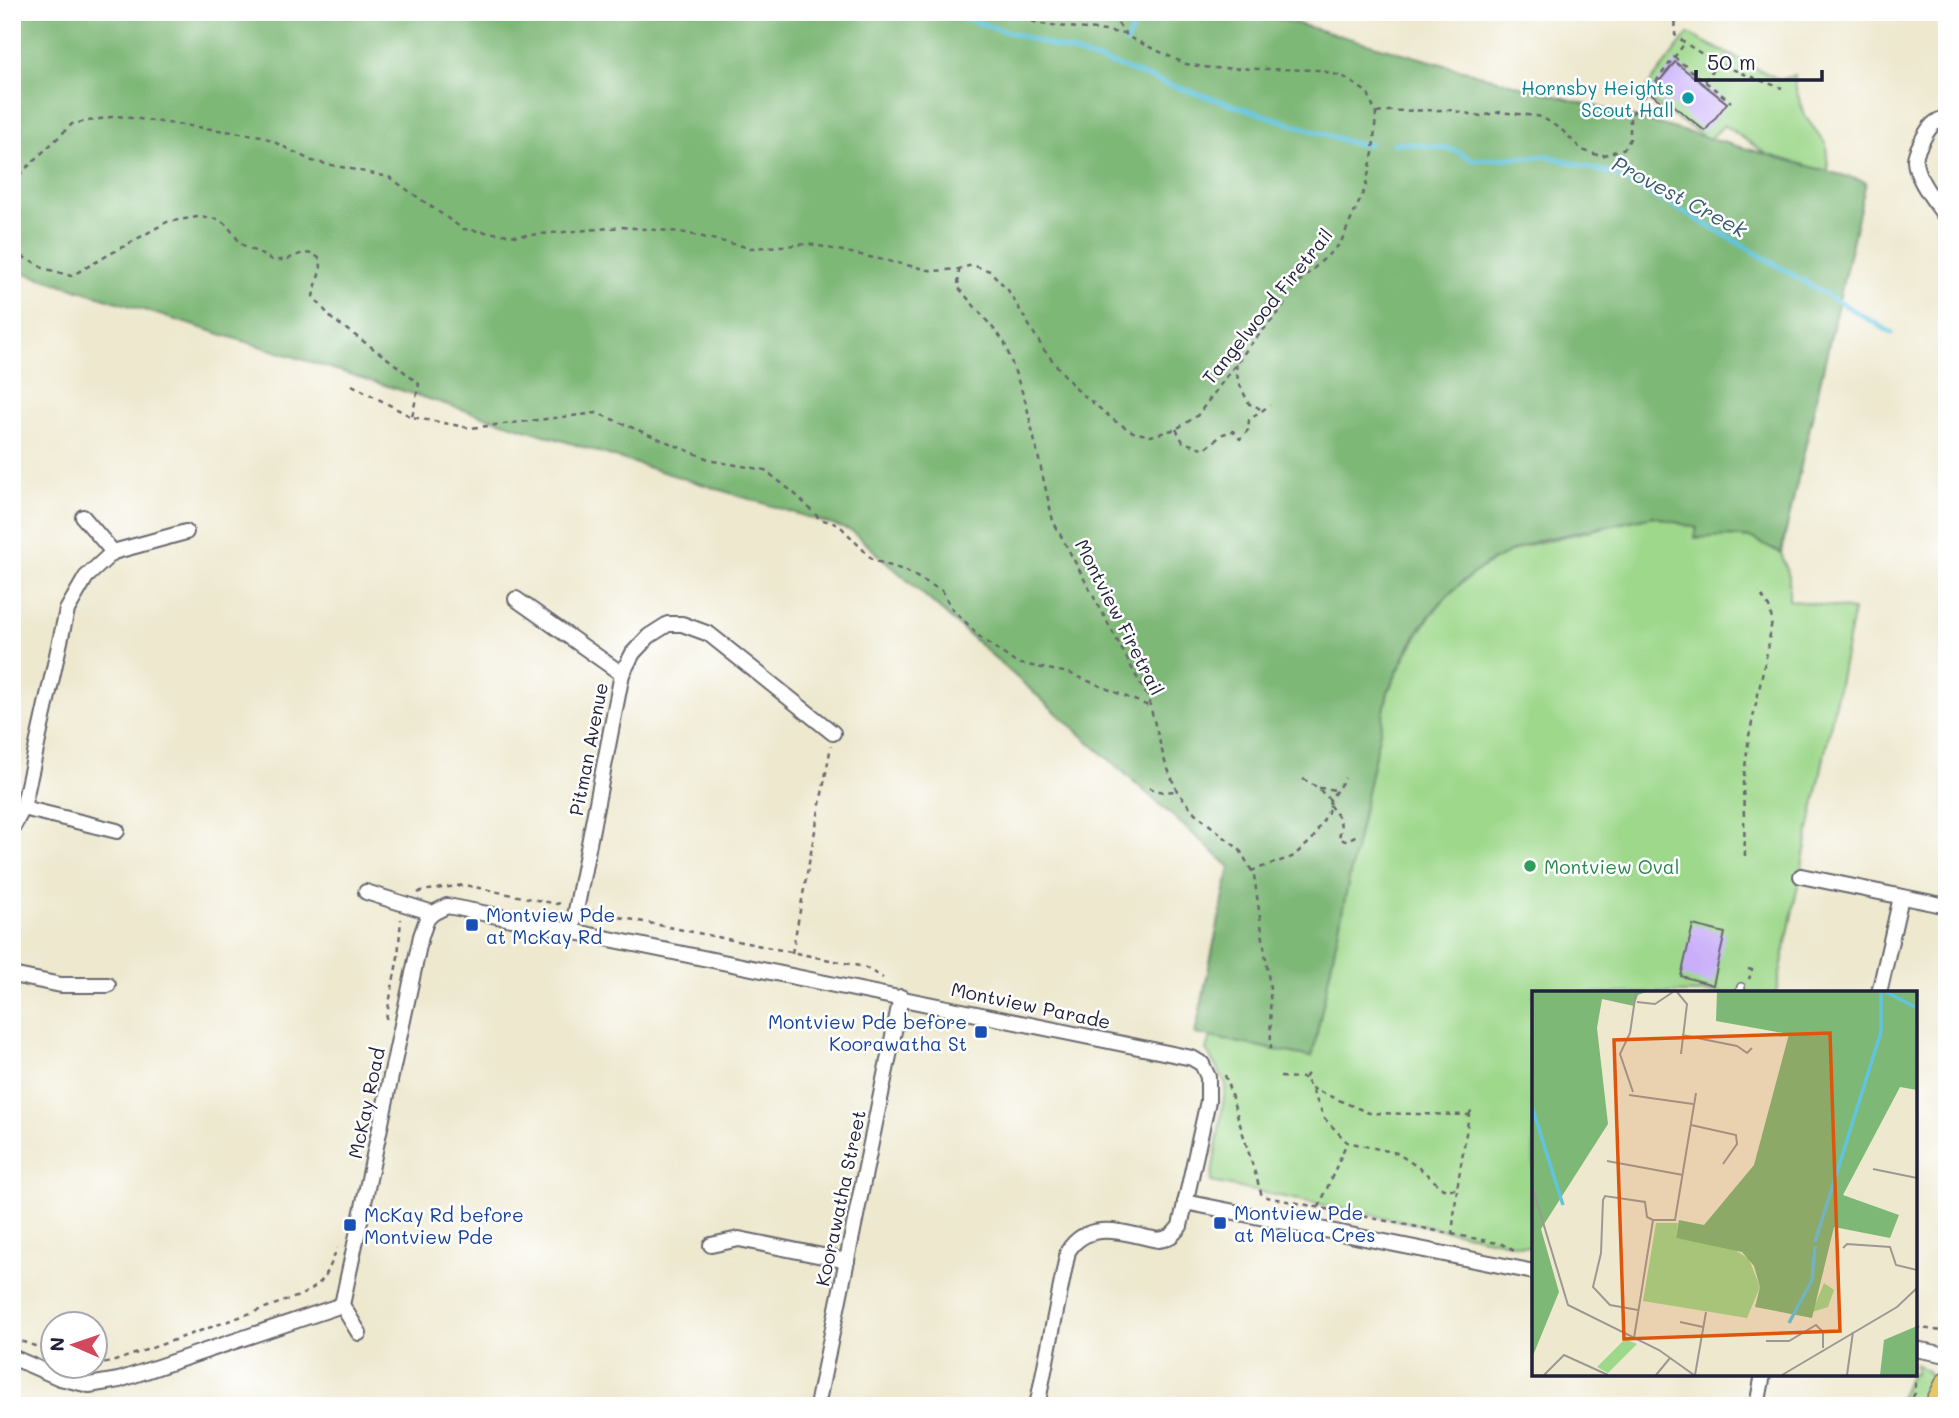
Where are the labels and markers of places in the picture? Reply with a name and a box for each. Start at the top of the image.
place label: Hornsby Heights Scout Hall [1521,75,1674,122]
marker: Hornsby Heights Scout Hall [1680,90,1696,106]
place label: Montview Oval [1544,854,1679,879]
marker: Montview Oval [1522,858,1538,874]
place label: Montview Pde at McKay Rd [486,902,615,949]
marker: Montview Pde at McKay Rd [464,917,480,933]
place label: Montview Pde before Koorawatha St [768,1009,967,1056]
marker: Montview Pde before Koorawatha St [973,1024,989,1040]
place label: Montview Pde at Meluca Cres [1234,1200,1376,1247]
place label: McKay Rd before Montview Pde [364,1202,524,1249]
marker: Montview Pde at Meluca Cres [1212,1215,1228,1231]
marker: McKay Rd before Montview Pde [342,1217,358,1233]

